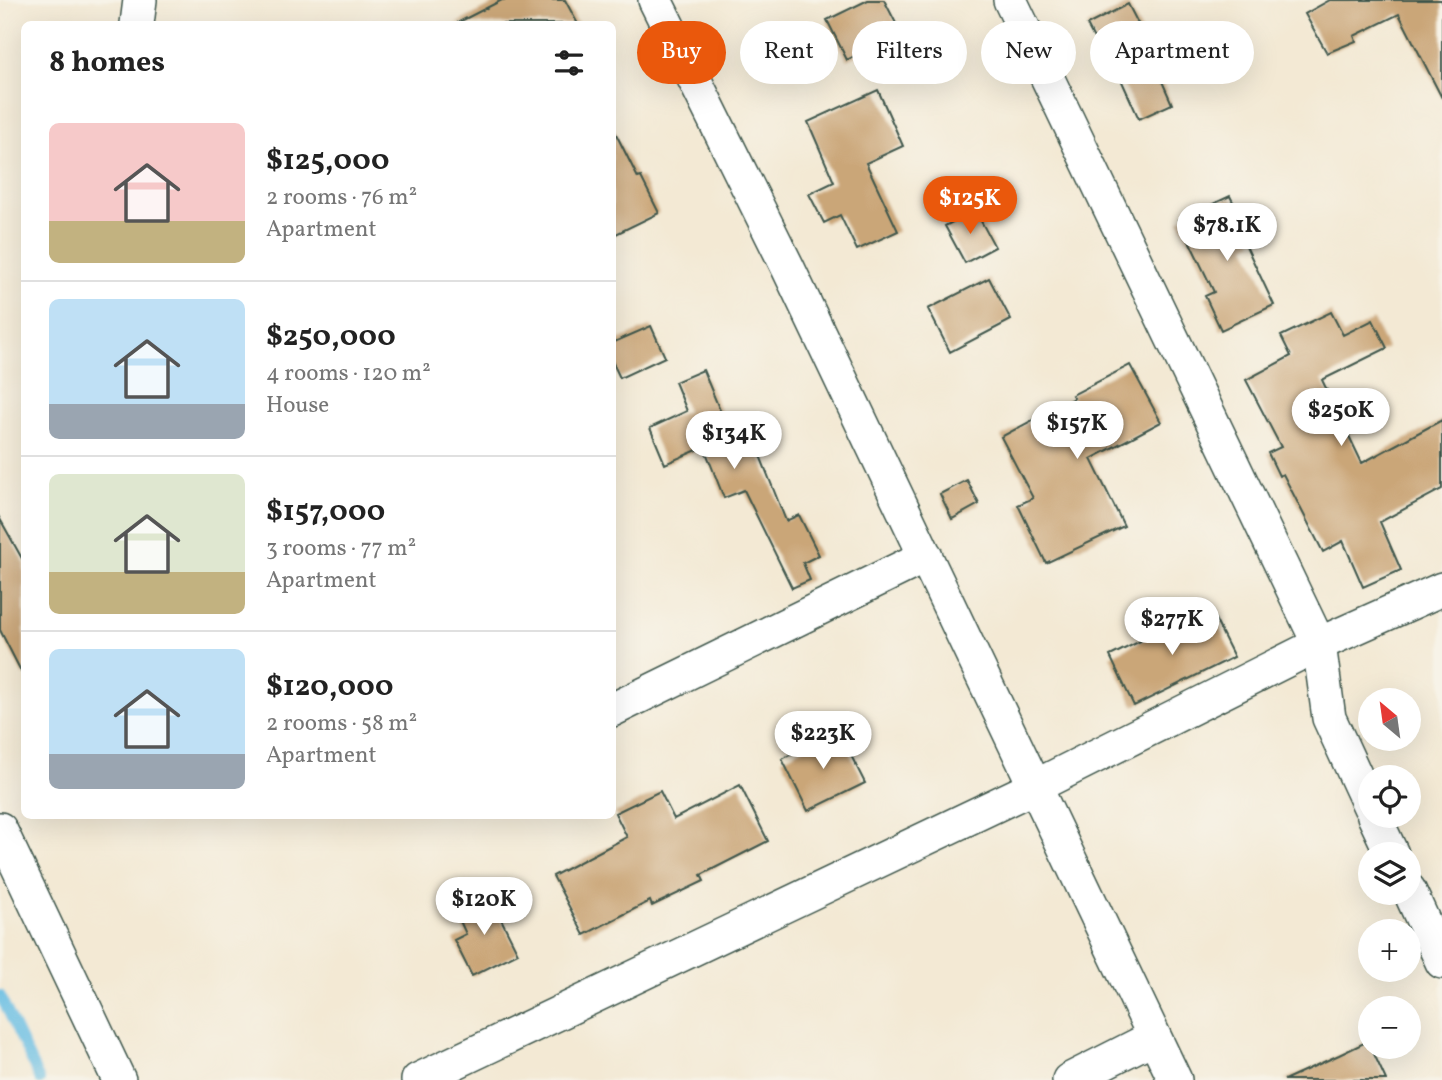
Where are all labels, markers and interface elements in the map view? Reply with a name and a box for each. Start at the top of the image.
chip: Buy [637,21,726,84]
chip: Rent [740,21,838,84]
chip: Filters [852,21,967,84]
chip: New [981,21,1076,84]
chip: Apartment [1090,21,1254,84]
text: 8 homes [49,42,165,84]
icon: filters [550,44,588,82]
text: $125,000 [266,140,390,182]
icon: home [105,151,189,235]
pin: $125K [921,176,1019,236]
text: 2 rooms · 76 m² [266,182,417,214]
text: $125K [939,183,1001,215]
pin: $78.1K [1170,204,1284,263]
text: $78.1K [1193,210,1261,242]
text: Apartment [266,214,377,246]
text: $250,000 [266,316,396,358]
icon: home [105,327,189,411]
text: 4 rooms · 120 m² [266,358,431,390]
pin: $250K [1292,388,1390,448]
text: House [266,390,329,422]
text: $250K [1308,395,1374,427]
pin: $157K [1028,402,1126,461]
text: $157K [1047,408,1107,440]
pin: $134K [685,412,783,471]
text: $134K [702,418,766,450]
text: $157,000 [266,491,385,533]
icon: home [105,502,189,586]
text: 3 rooms · 77 m² [266,533,416,565]
text: Apartment [266,565,377,597]
pin: $277K [1123,598,1221,657]
text: $277K [1140,604,1204,636]
text: $120,000 [266,666,393,708]
icon: home [105,677,189,761]
north arrow [1358,688,1421,751]
map controls [1358,688,1421,1059]
text: 2 rooms · 58 m² [266,708,417,740]
pin: $223K [774,712,872,771]
text: $223K [791,718,855,750]
text: Apartment [266,740,377,772]
button: locate [1358,765,1421,828]
button: layers [1358,842,1421,905]
pin: $120K [435,878,533,937]
text: $120K [452,884,516,916]
button: + [1358,919,1421,982]
button: − [1358,996,1421,1059]

